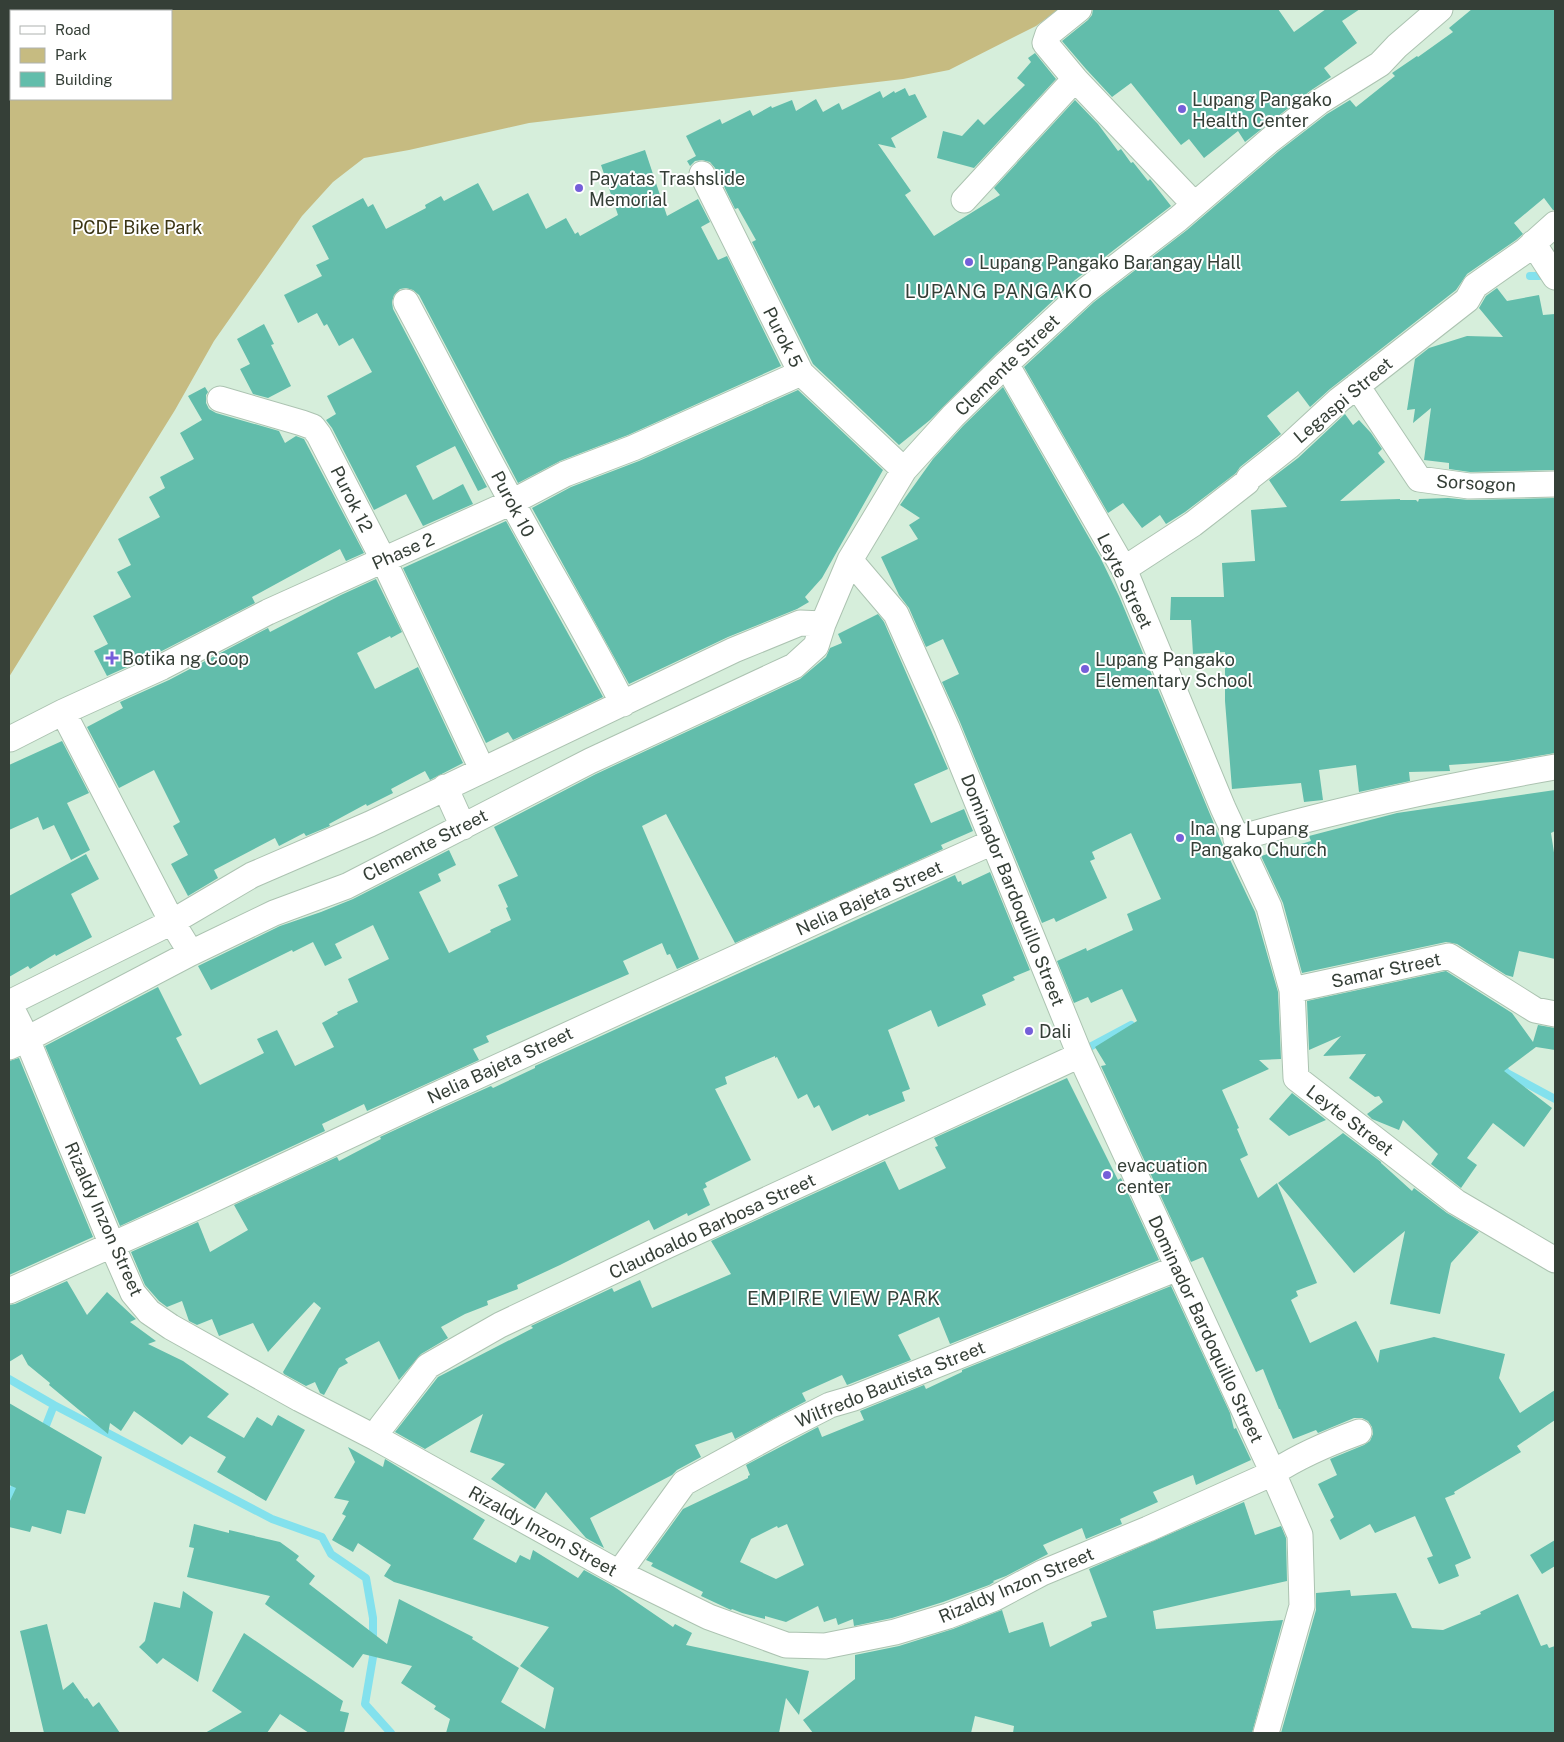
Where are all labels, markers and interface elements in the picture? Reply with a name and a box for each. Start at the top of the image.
legend [10,10,172,100]
text: Road [55,21,91,38]
text: Park [55,46,87,63]
text: Building [55,71,113,88]
place label: Lupang Pangako Health Center [1192,89,1332,131]
marker: Lupang Pangako Health Center [1176,103,1188,115]
place label: Payatas Trashslide Memorial [589,168,745,210]
marker: Payatas Trashslide Memorial [573,182,585,194]
park label: PCDF Bike Park [72,217,202,238]
place label: Lupang Pangako Barangay Hall [979,252,1241,273]
marker: Lupang Pangako Barangay Hall [963,256,975,268]
district label: LUPANG PANGAKO [905,280,1093,302]
street label: Purok 5 [759,303,807,371]
street label: Clemente Street [950,310,1064,420]
street label: Legaspi Street [1289,353,1397,447]
street label: Purok 12 [326,462,378,536]
street label: Purok 10 [487,467,539,541]
street label: Sorsogon [1436,470,1516,496]
street label: Phase 2 [369,528,437,574]
street label: Leyte Street [1093,530,1157,632]
place label: Botika ng Coop [122,648,249,669]
place label: Lupang Pangako Elementary School [1095,649,1253,691]
marker: Botika ng Coop [106,652,118,664]
marker: Lupang Pangako Elementary School [1079,663,1091,675]
street label: Dominador Bardoquillo Street [957,771,1069,1009]
street label: Clemente Street [359,805,491,885]
place label: Ina ng Lupang Pangako Church [1190,818,1327,860]
marker: Ina ng Lupang Pangako Church [1174,832,1186,844]
street label: Nelia Bajeta Street [792,856,946,940]
street label: Samar Street [1329,948,1443,992]
place label: Dali [1039,1021,1071,1042]
street label: Nelia Bajeta Street [424,1022,576,1108]
marker: Dali [1023,1025,1035,1037]
street label: Leyte Street [1302,1080,1398,1160]
street label: Rizaldy Inzon Street [61,1139,147,1299]
place label: evacuation center [1117,1155,1208,1197]
street label: Claudoaldo Barbosa Street [606,1169,818,1283]
marker: evacuation center [1101,1169,1113,1181]
street label: Dominador Bardoquillo Street [1144,1212,1268,1446]
district label: EMPIRE VIEW PARK [747,1287,941,1309]
street label: Wilfredo Bautista Street [792,1336,988,1432]
street label: Rizaldy Inzon Street [465,1481,621,1581]
street label: Rizaldy Inzon Street [935,1543,1097,1627]

